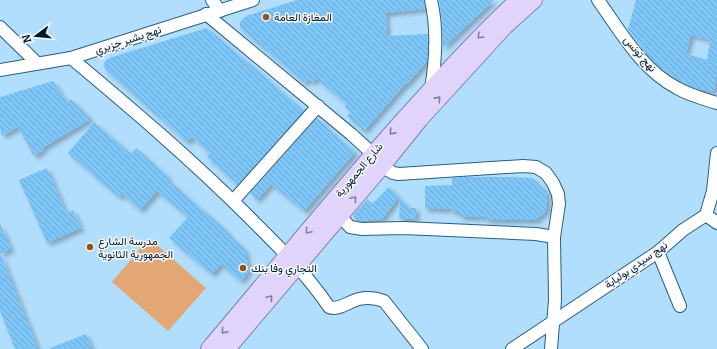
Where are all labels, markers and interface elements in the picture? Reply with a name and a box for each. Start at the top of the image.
place label: المغازة العامة [274,11,332,24]
marker: المغازة العامة [261,12,271,22]
north arrow [16,16,56,56]
street label: نهج بشير جزيري [93,23,164,60]
one-way arrow [477,31,485,39]
text: N [19,32,34,44]
street label: نهج تونس [620,33,659,75]
one-way arrow [433,97,440,104]
one-way arrow [390,128,397,135]
street label: شارع الجمهورية [332,140,387,201]
one-way arrow [350,196,357,204]
one-way arrow [305,227,312,234]
place label: مدرسة الشارع الجمهورية الثانوية [98,235,173,261]
street label: نهج سيدي بولبابة [602,239,672,294]
marker: مدرسة الشارع الجمهورية الثانوية [85,242,95,252]
place label: التجاري وفا بنك [251,262,317,278]
marker: التجاري وفا بنك [238,263,248,273]
one-way arrow [265,295,272,302]
one-way arrow [222,326,229,334]

